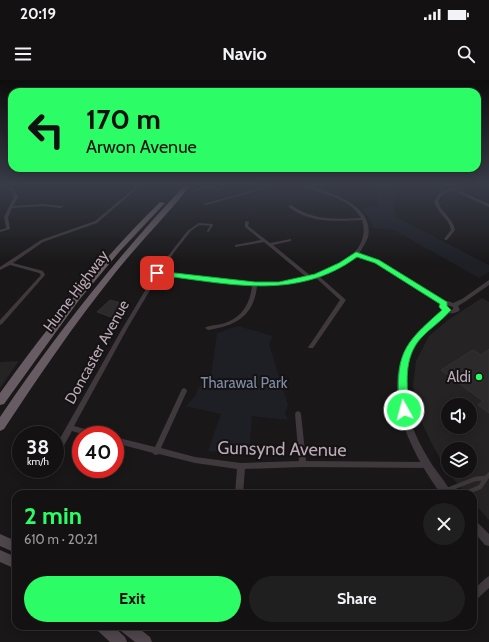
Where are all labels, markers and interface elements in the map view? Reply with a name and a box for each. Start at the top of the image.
text: 20:19 [20,5,56,23]
icon: menu [12,43,34,65]
text: Navio [222,43,267,65]
icon: search [455,43,477,65]
text: 170 m [86,102,161,136]
icon: left [20,104,72,156]
text: Arwon Avenue [86,136,197,158]
street label: Hume Highway [40,247,113,335]
pin [140,256,174,290]
icon: arrive [146,262,168,284]
street label: Doncaster Avenue [61,297,133,407]
place label: Aldi [447,368,471,386]
marker: Aldi [474,372,484,382]
park label: Tharawal Park [201,374,288,392]
position arrow [383,389,425,431]
map controls [441,398,477,478]
button: sound [441,398,477,434]
speed limit sign: 40 [72,426,124,478]
text: 38 [27,435,49,459]
street label: Gunsynd Avenue [217,437,347,461]
button: layers [441,442,477,478]
text: km/h [27,455,49,468]
text: 2 min [24,501,82,530]
button: close [423,503,465,545]
text: 610 m · 20:21 [24,531,98,547]
button: Exit [24,576,241,622]
button: Share [249,576,465,622]

